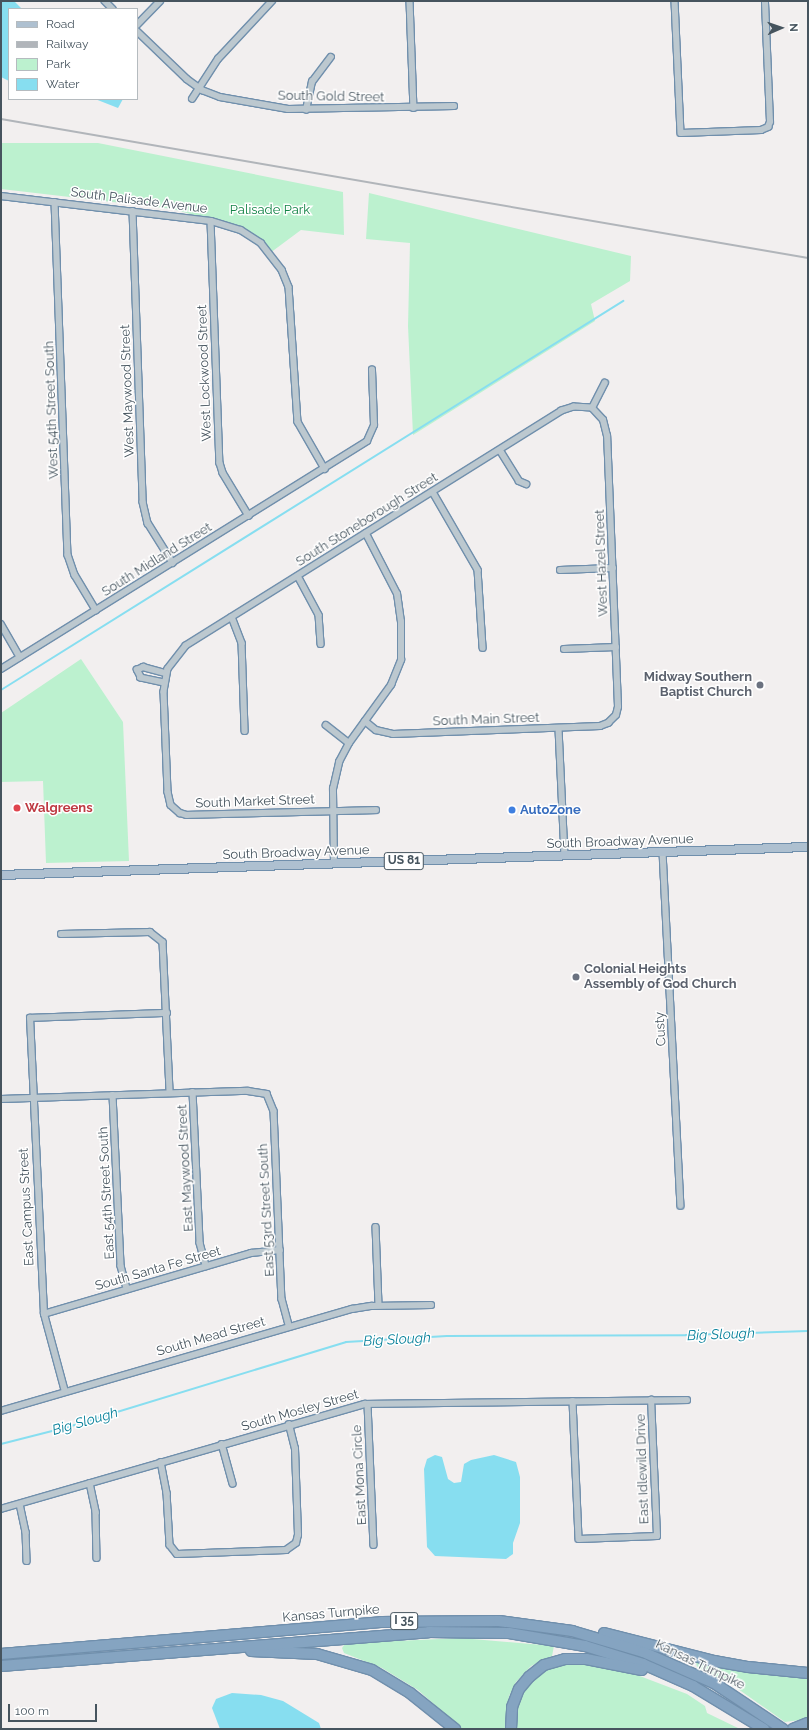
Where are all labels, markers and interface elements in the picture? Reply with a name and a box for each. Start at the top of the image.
legend [8,8,138,100]
north arrow [761,8,801,48]
text: Road [46,17,75,31]
text: N [787,23,800,32]
text: Railway [46,37,88,51]
text: Park [46,57,71,71]
text: Water [46,77,80,91]
street label: South Gold Street [278,88,384,106]
street label: South Palisade Avenue [70,185,208,217]
park label: Palisade Park [230,202,310,218]
street label: West Lockwood Street [195,304,215,442]
street label: West Maywood Street [118,324,138,458]
street label: West 54th Street South [42,341,62,479]
street label: South Stoneborough Street [293,470,441,570]
street label: West Hazel Street [592,509,612,617]
street label: South Midland Street [99,520,215,600]
place label: Midway Southern Baptist Church [644,670,752,701]
marker: Midway Southern Baptist Church [755,680,765,690]
street label: South Main Street [432,710,540,730]
street label: South Market Street [195,792,315,812]
place label: Walgreens [25,800,93,816]
place label: AutoZone [520,802,581,818]
marker: Walgreens [12,803,22,813]
marker: AutoZone [507,805,517,815]
street label: South Broadway Avenue [546,832,694,852]
street label: South Broadway Avenue [222,843,370,863]
road number: US 81 [383,851,425,871]
place label: Colonial Heights Assembly of God Church [584,962,737,993]
marker: Colonial Heights Assembly of God Church [571,972,581,982]
street label: Custy [652,1011,670,1047]
street label: East Maywood Street [175,1104,197,1232]
street label: East 54th Street South [96,1126,118,1260]
street label: East 53rd Street South [256,1143,278,1277]
street label: East Campus Street [16,1148,38,1266]
street label: South Santa Fe Street [93,1244,223,1294]
street label: South Mead Street [155,1314,267,1360]
water label: Big Slough [687,1324,755,1344]
water label: Big Slough [363,1329,431,1349]
street label: South Mosley Street [240,1387,360,1435]
water label: Big Slough [50,1404,120,1438]
street label: East Idlewild Drive [633,1414,653,1524]
street label: East Mona Circle [350,1424,370,1526]
street label: Kansas Turnpike [282,1602,380,1626]
road number: I 35 [390,1611,418,1631]
street label: Kansas Turnpike [653,1637,747,1693]
scale bar [10,1696,99,1722]
text: 100 m [15,1704,49,1718]

